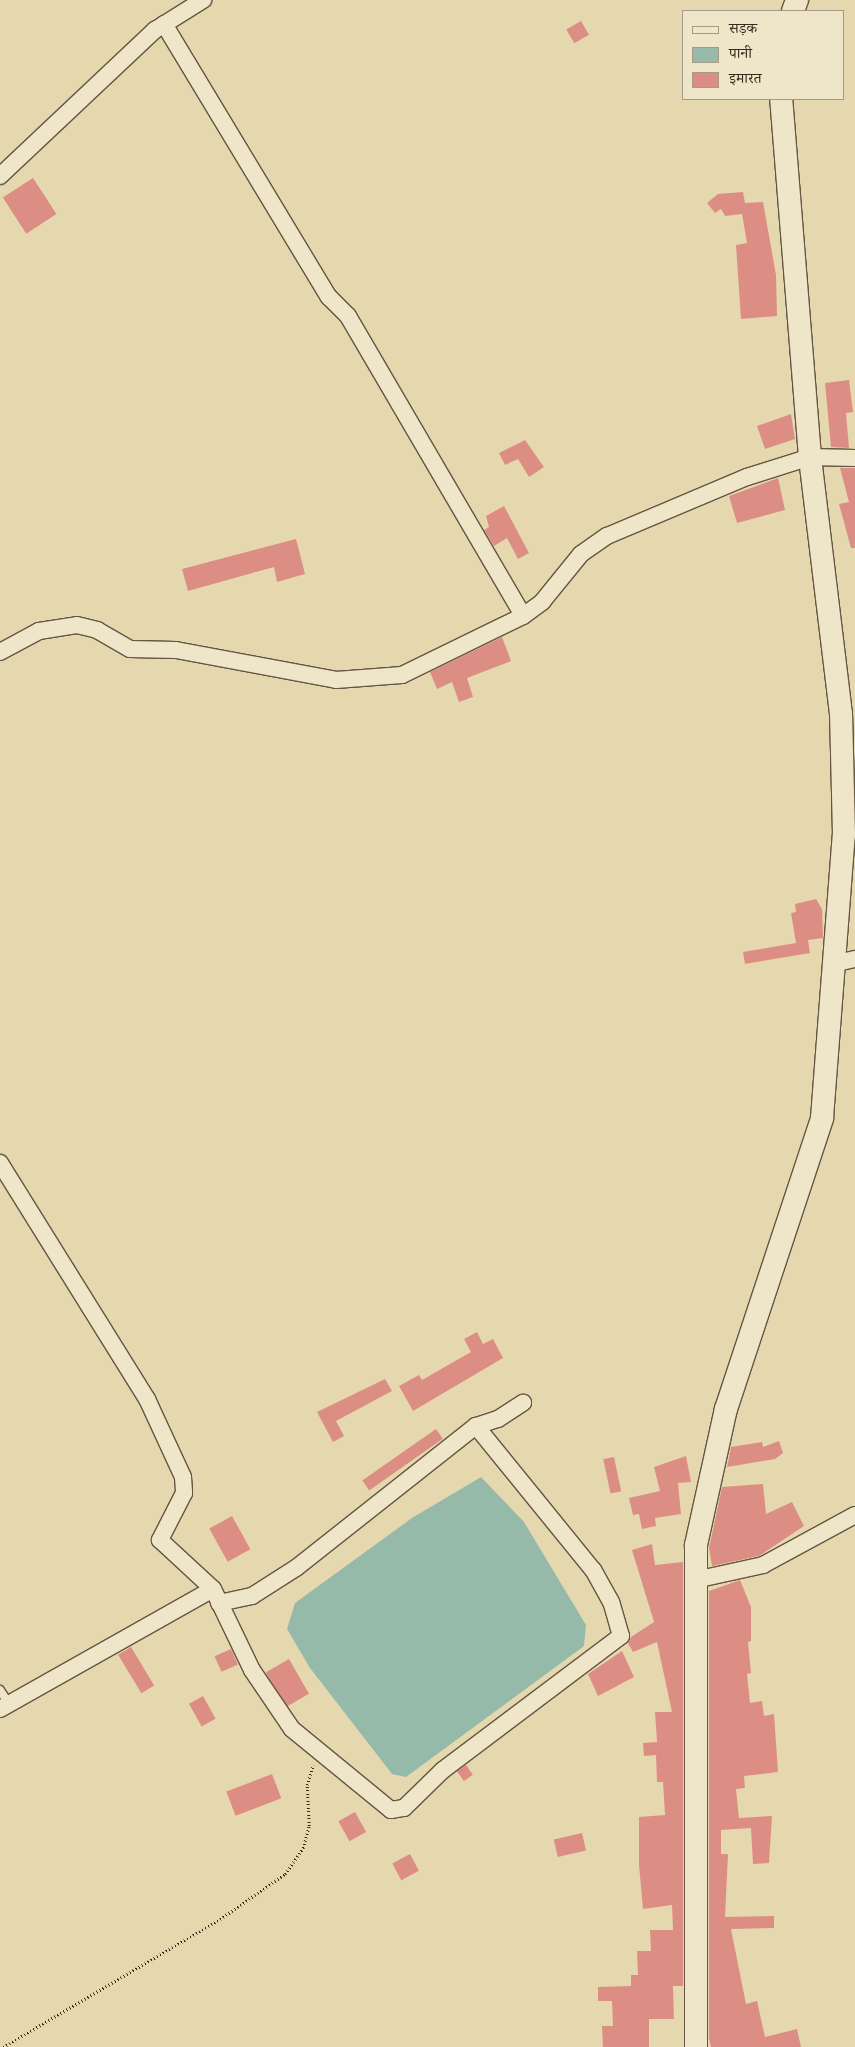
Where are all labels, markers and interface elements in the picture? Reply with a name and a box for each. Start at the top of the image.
legend [682,10,845,100]
text: सड़क [729,18,757,38]
text: पानी [729,43,752,63]
text: इमारत [729,68,762,88]

